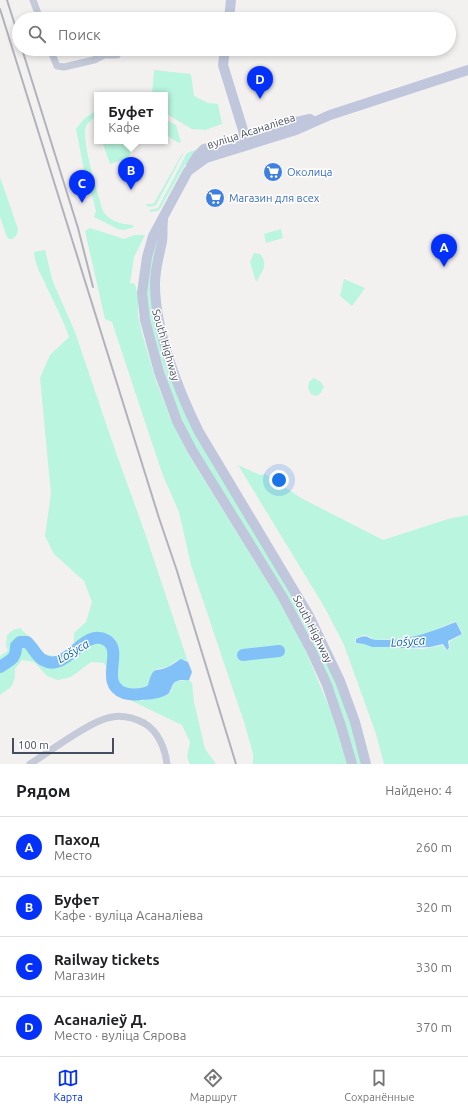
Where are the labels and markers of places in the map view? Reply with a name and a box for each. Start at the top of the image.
pin: D [247,66,273,99]
pin: B [118,157,144,190]
supermarket icon: Околица [262,161,284,183]
place label: Околица [287,166,332,178]
pin: C [69,170,95,203]
supermarket icon: Магазин для всех [204,187,226,209]
place label: Магазин для всех [229,192,320,204]
pin: A [431,234,457,267]

